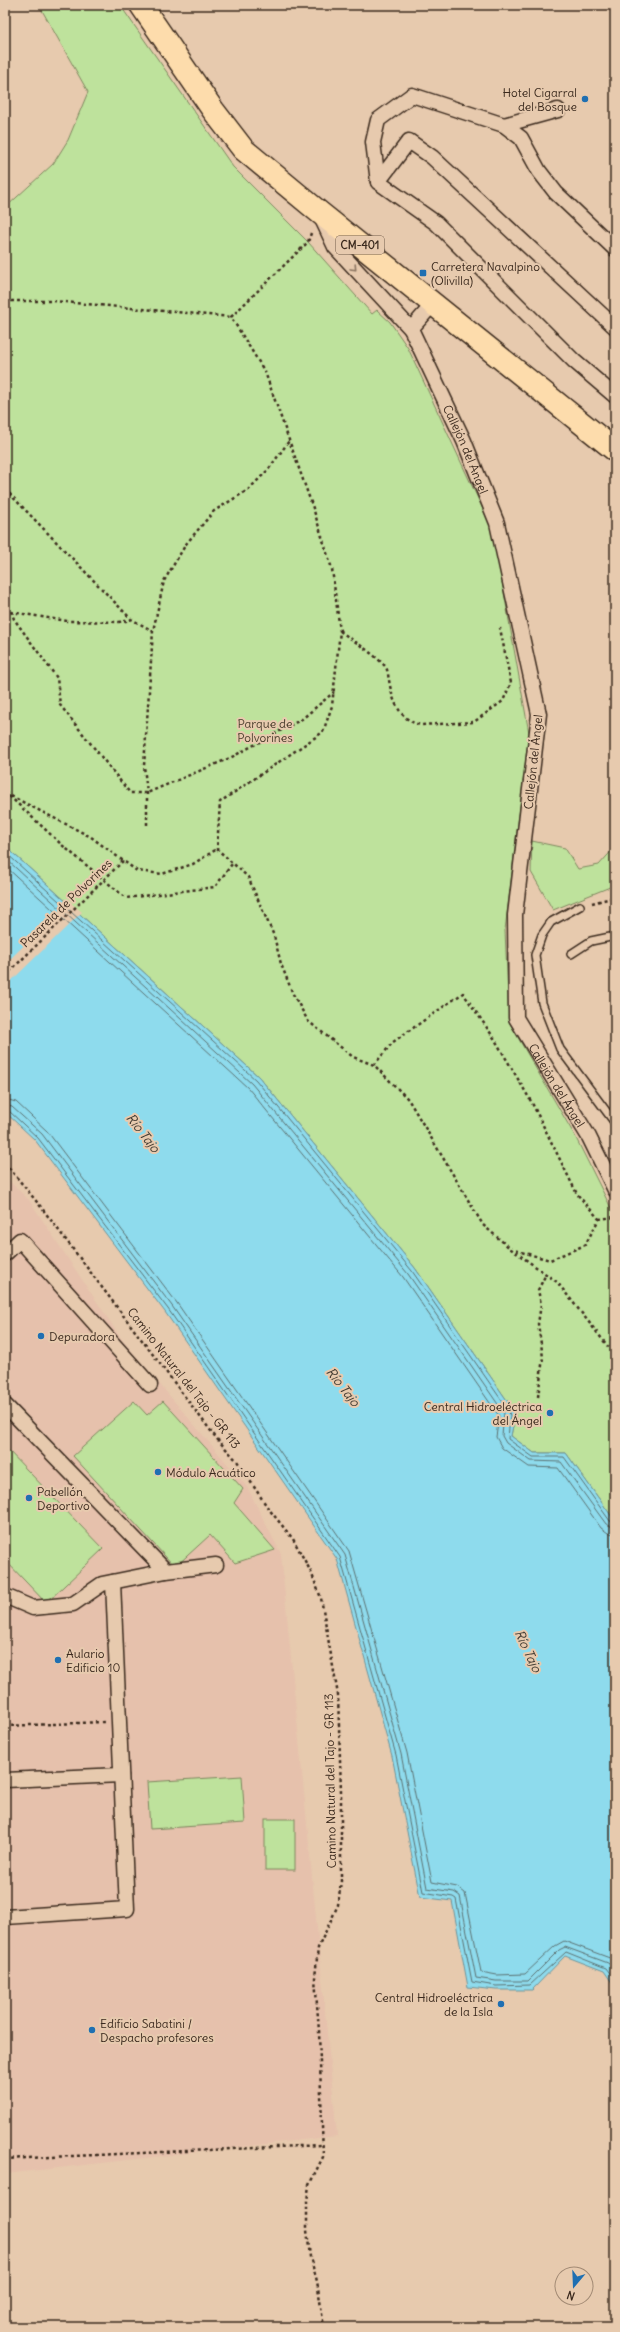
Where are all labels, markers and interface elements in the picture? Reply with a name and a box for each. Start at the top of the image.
place label: Hotel Cigarral del Bosque [502,85,577,114]
marker: Hotel Cigarral del Bosque [580,94,590,104]
road number: CM-401 [336,236,384,254]
place label: Carretera Navalpino (Olivilla) [431,259,540,288]
one-way arrow [350,263,357,271]
marker: Carretera Navalpino (Olivilla) [418,268,428,278]
street label: Callejón del Ángel [440,402,492,496]
street label: Callejón del Ángel [521,714,545,810]
park label: Parque de Polvorines [237,716,293,745]
street label: Pasarela de Polvorines [17,855,115,951]
street label: Callejón del Ángel [526,1041,589,1130]
water label: Río Tajo [122,1110,164,1157]
street label: Camino Natural del Tajo - GR 113 [124,1305,244,1452]
place label: Depuradora [49,1329,115,1344]
marker: Depuradora [36,1331,46,1341]
water label: Río Tajo [322,1364,364,1411]
place label: Central Hidroeléctrica del Ángel [424,1399,542,1428]
marker: Central Hidroeléctrica del Ángel [545,1408,555,1418]
place label: Módulo Acuático [166,1465,256,1480]
marker: Módulo Acuático [153,1467,163,1477]
place label: Pabellón Deportivo [37,1484,90,1513]
marker: Pabellón Deportivo [24,1493,34,1503]
water label: Río Tajo [511,1627,546,1676]
place label: Aulario Edificio 10 [66,1646,120,1675]
marker: Aulario Edificio 10 [53,1655,63,1665]
street label: Camino Natural del Tajo - GR 113 [321,1693,339,1869]
place label: Central Hidroeléctrica de la Isla [375,1990,493,2019]
marker: Central Hidroeléctrica de la Isla [496,1999,506,2009]
place label: Edificio Sabatini / Despacho profesores [100,2016,214,2045]
marker: Edificio Sabatini / Despacho profesores [87,2025,97,2035]
north arrow [554,2266,594,2306]
text: N [565,2288,577,2303]

